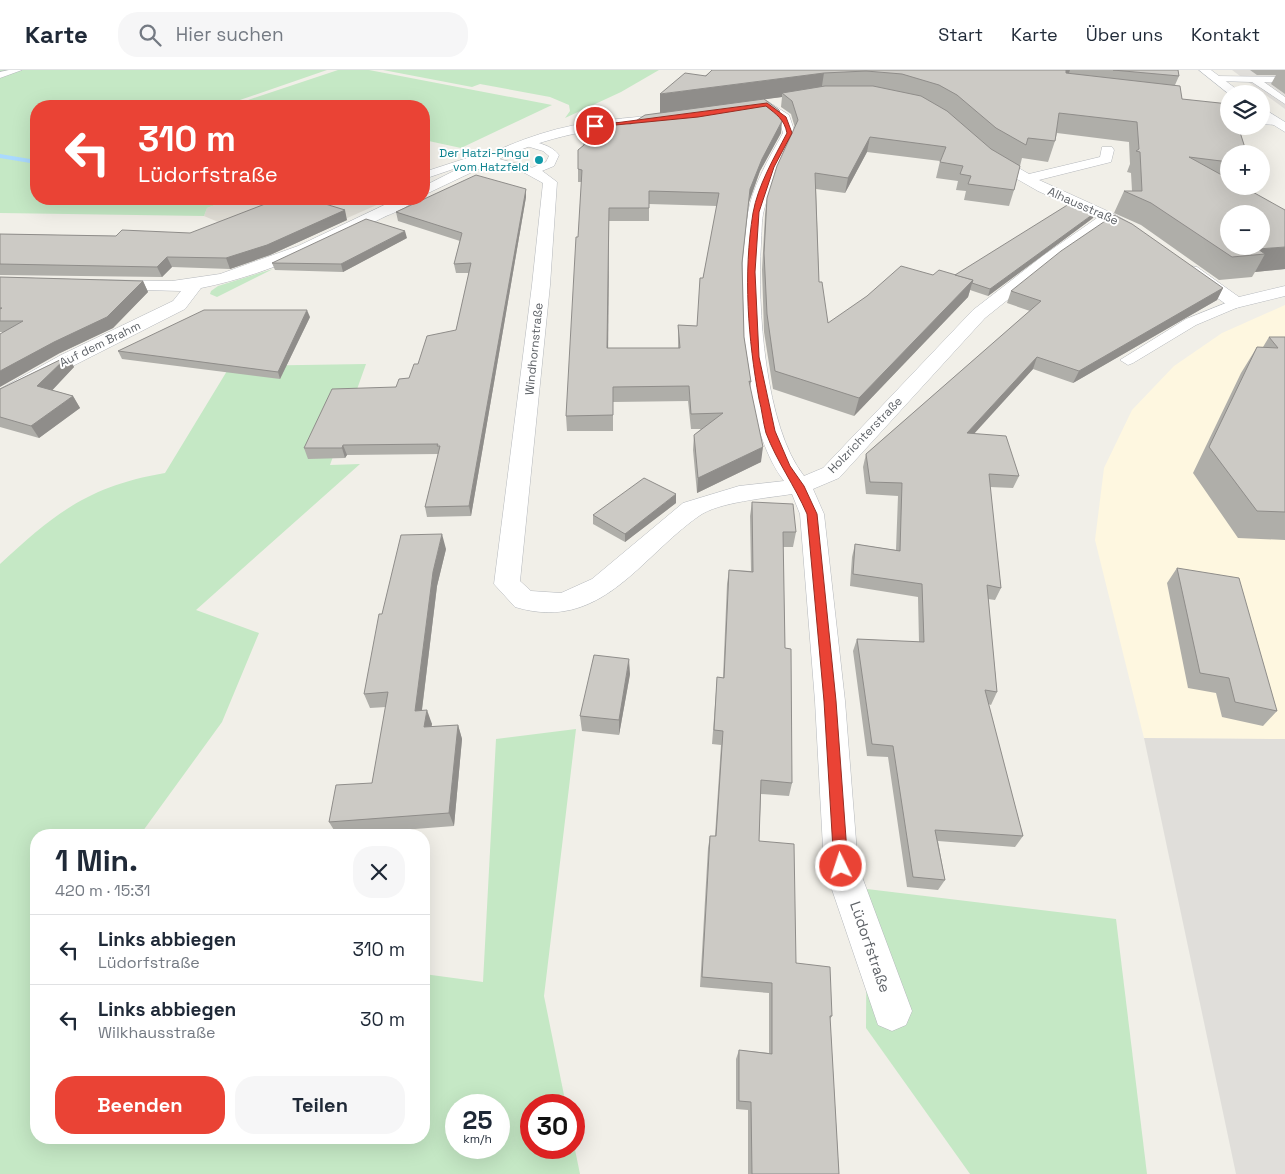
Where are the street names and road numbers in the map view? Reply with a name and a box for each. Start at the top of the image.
street label: Alhausstraße [1045,183,1121,229]
street label: Windhornstraße [521,302,547,396]
street label: Auf dem Brahm [57,317,143,371]
street label: Holzrichterstraße [824,393,906,477]
street label: Lüdorfstraße [846,899,895,995]

